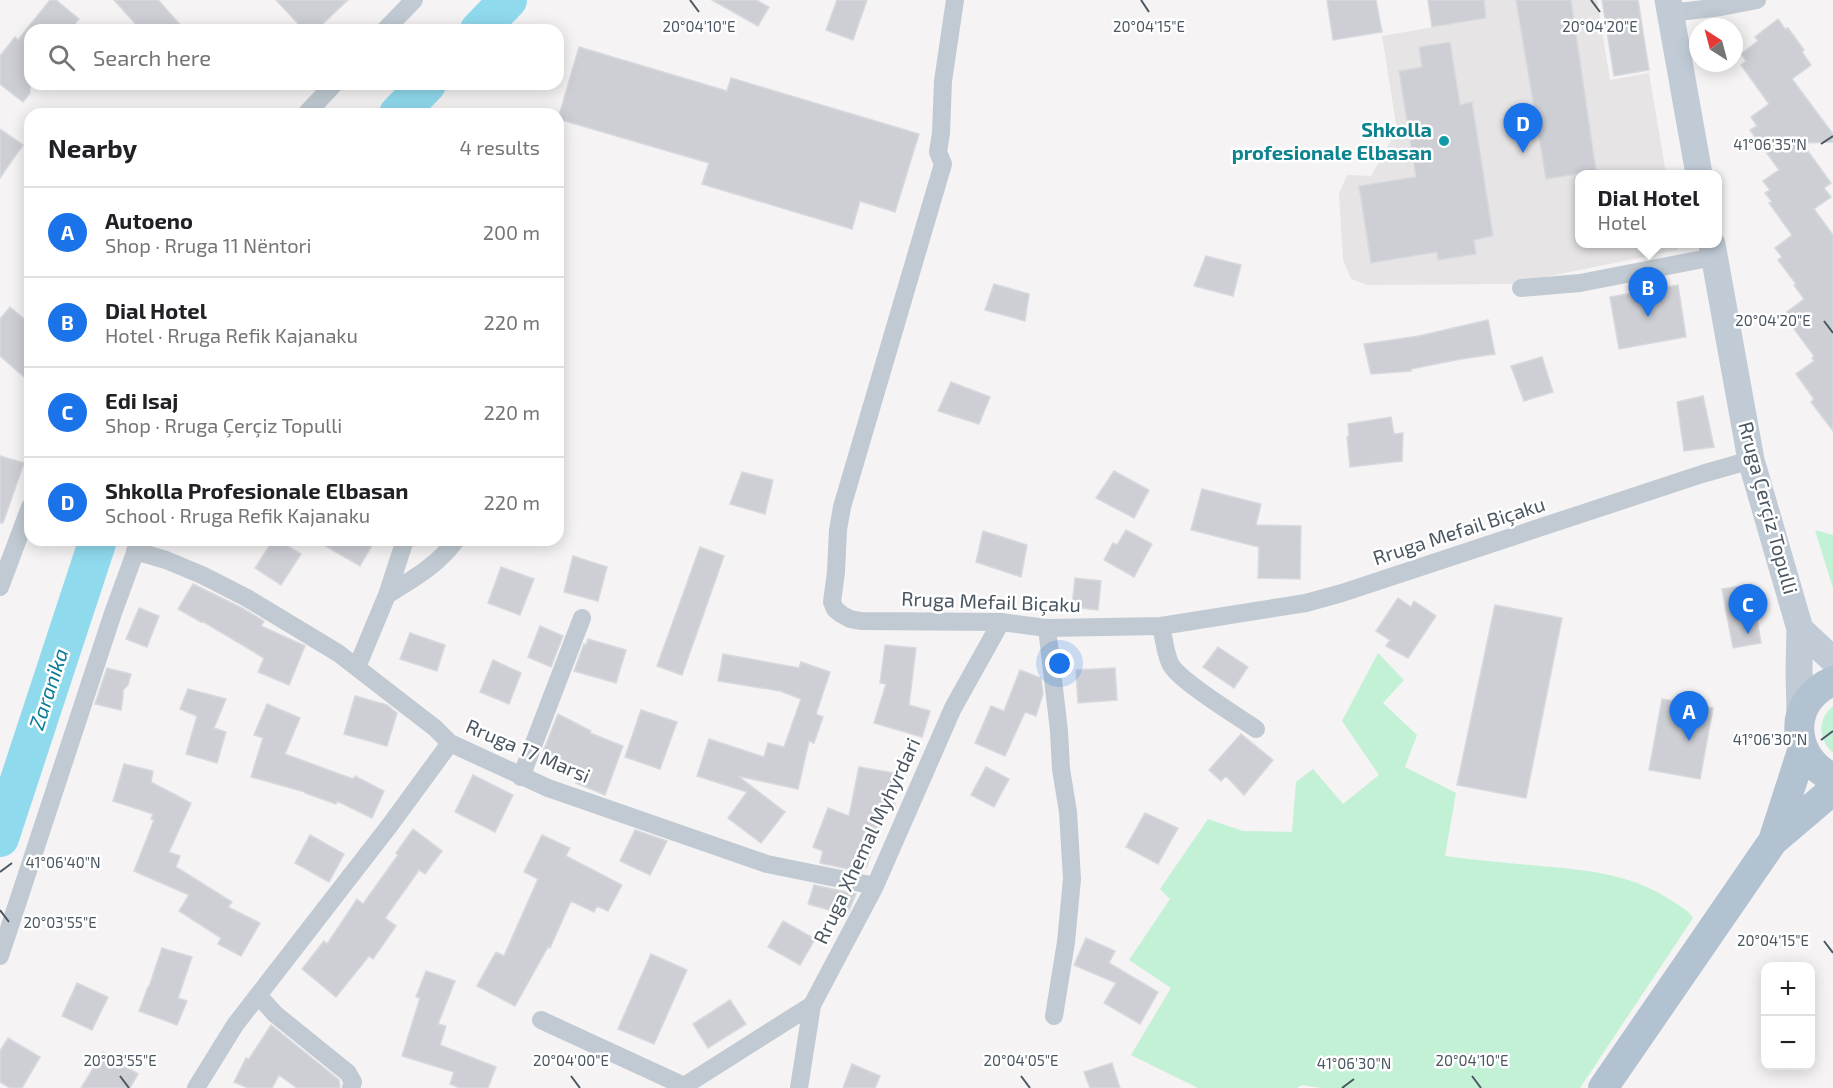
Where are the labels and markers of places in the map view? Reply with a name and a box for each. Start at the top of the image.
pin: D [1504,104,1543,153]
place label: Shkolla profesionale Elbasan [1232,117,1432,164]
marker: Shkolla profesionale Elbasan [1437,134,1451,148]
pin: B [1628,268,1668,317]
pin: C [1728,584,1768,634]
pin: A [1670,692,1708,741]

